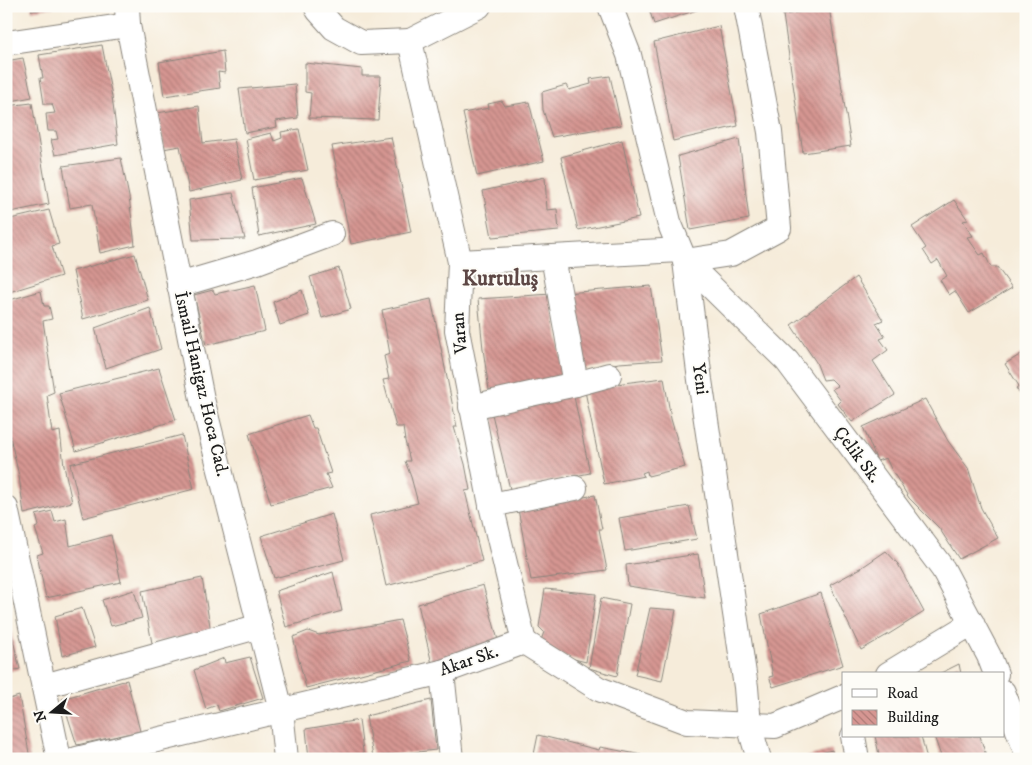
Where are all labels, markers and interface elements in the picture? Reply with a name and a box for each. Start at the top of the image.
district label: Kurtuluş [462,265,539,292]
street label: İsmail Hanigaz Hoca Cad. [169,289,234,479]
street label: Varan [447,311,473,356]
street label: Yeni [687,362,713,396]
street label: Çelik Sk. [829,422,885,488]
street label: Akar Sk. [436,641,502,681]
legend [842,672,1004,738]
text: Road [887,684,919,703]
north arrow [28,688,78,738]
text: N [30,707,51,724]
text: Building [887,708,939,727]

